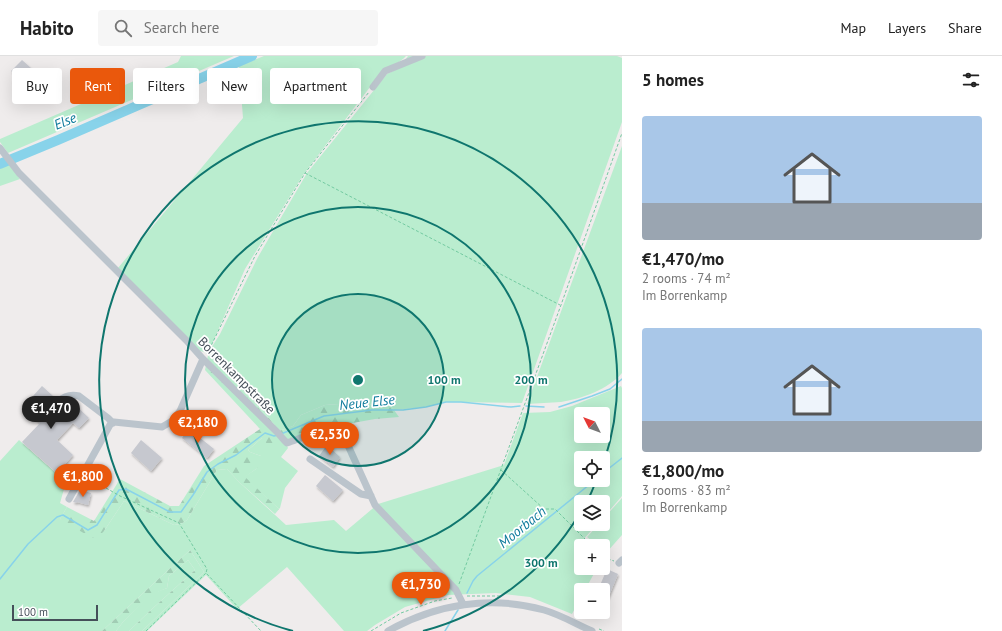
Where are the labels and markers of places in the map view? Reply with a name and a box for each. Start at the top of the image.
centre of rings [351,373,365,387]
pin: €1,470 [18,396,84,430]
pin: €2,180 [165,410,231,444]
pin: €2,530 [297,422,363,456]
pin: €1,800 [50,464,116,498]
pin: €1,730 [388,572,454,606]

